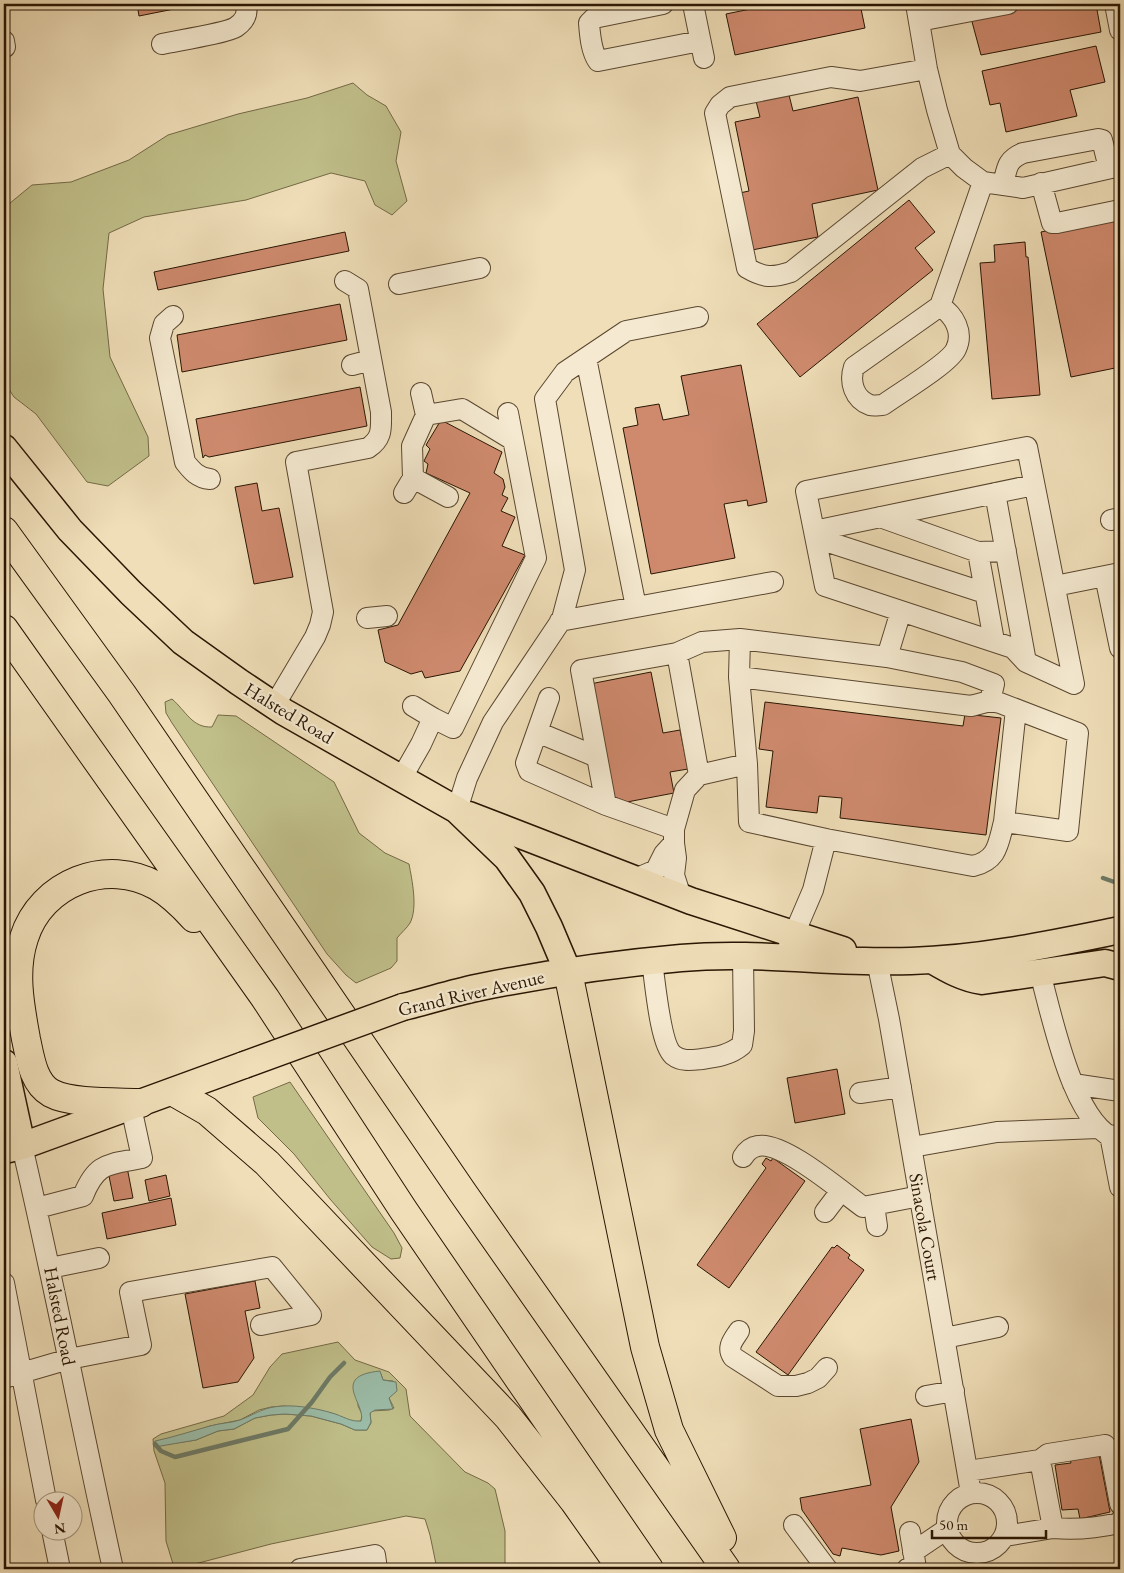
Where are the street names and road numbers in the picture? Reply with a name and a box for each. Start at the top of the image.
street label: Halsted Road [240,677,339,750]
street label: Grand River Avenue [395,964,547,1022]
street label: Sinacola Court [903,1171,947,1283]
street label: Halsted Road [38,1265,82,1368]

